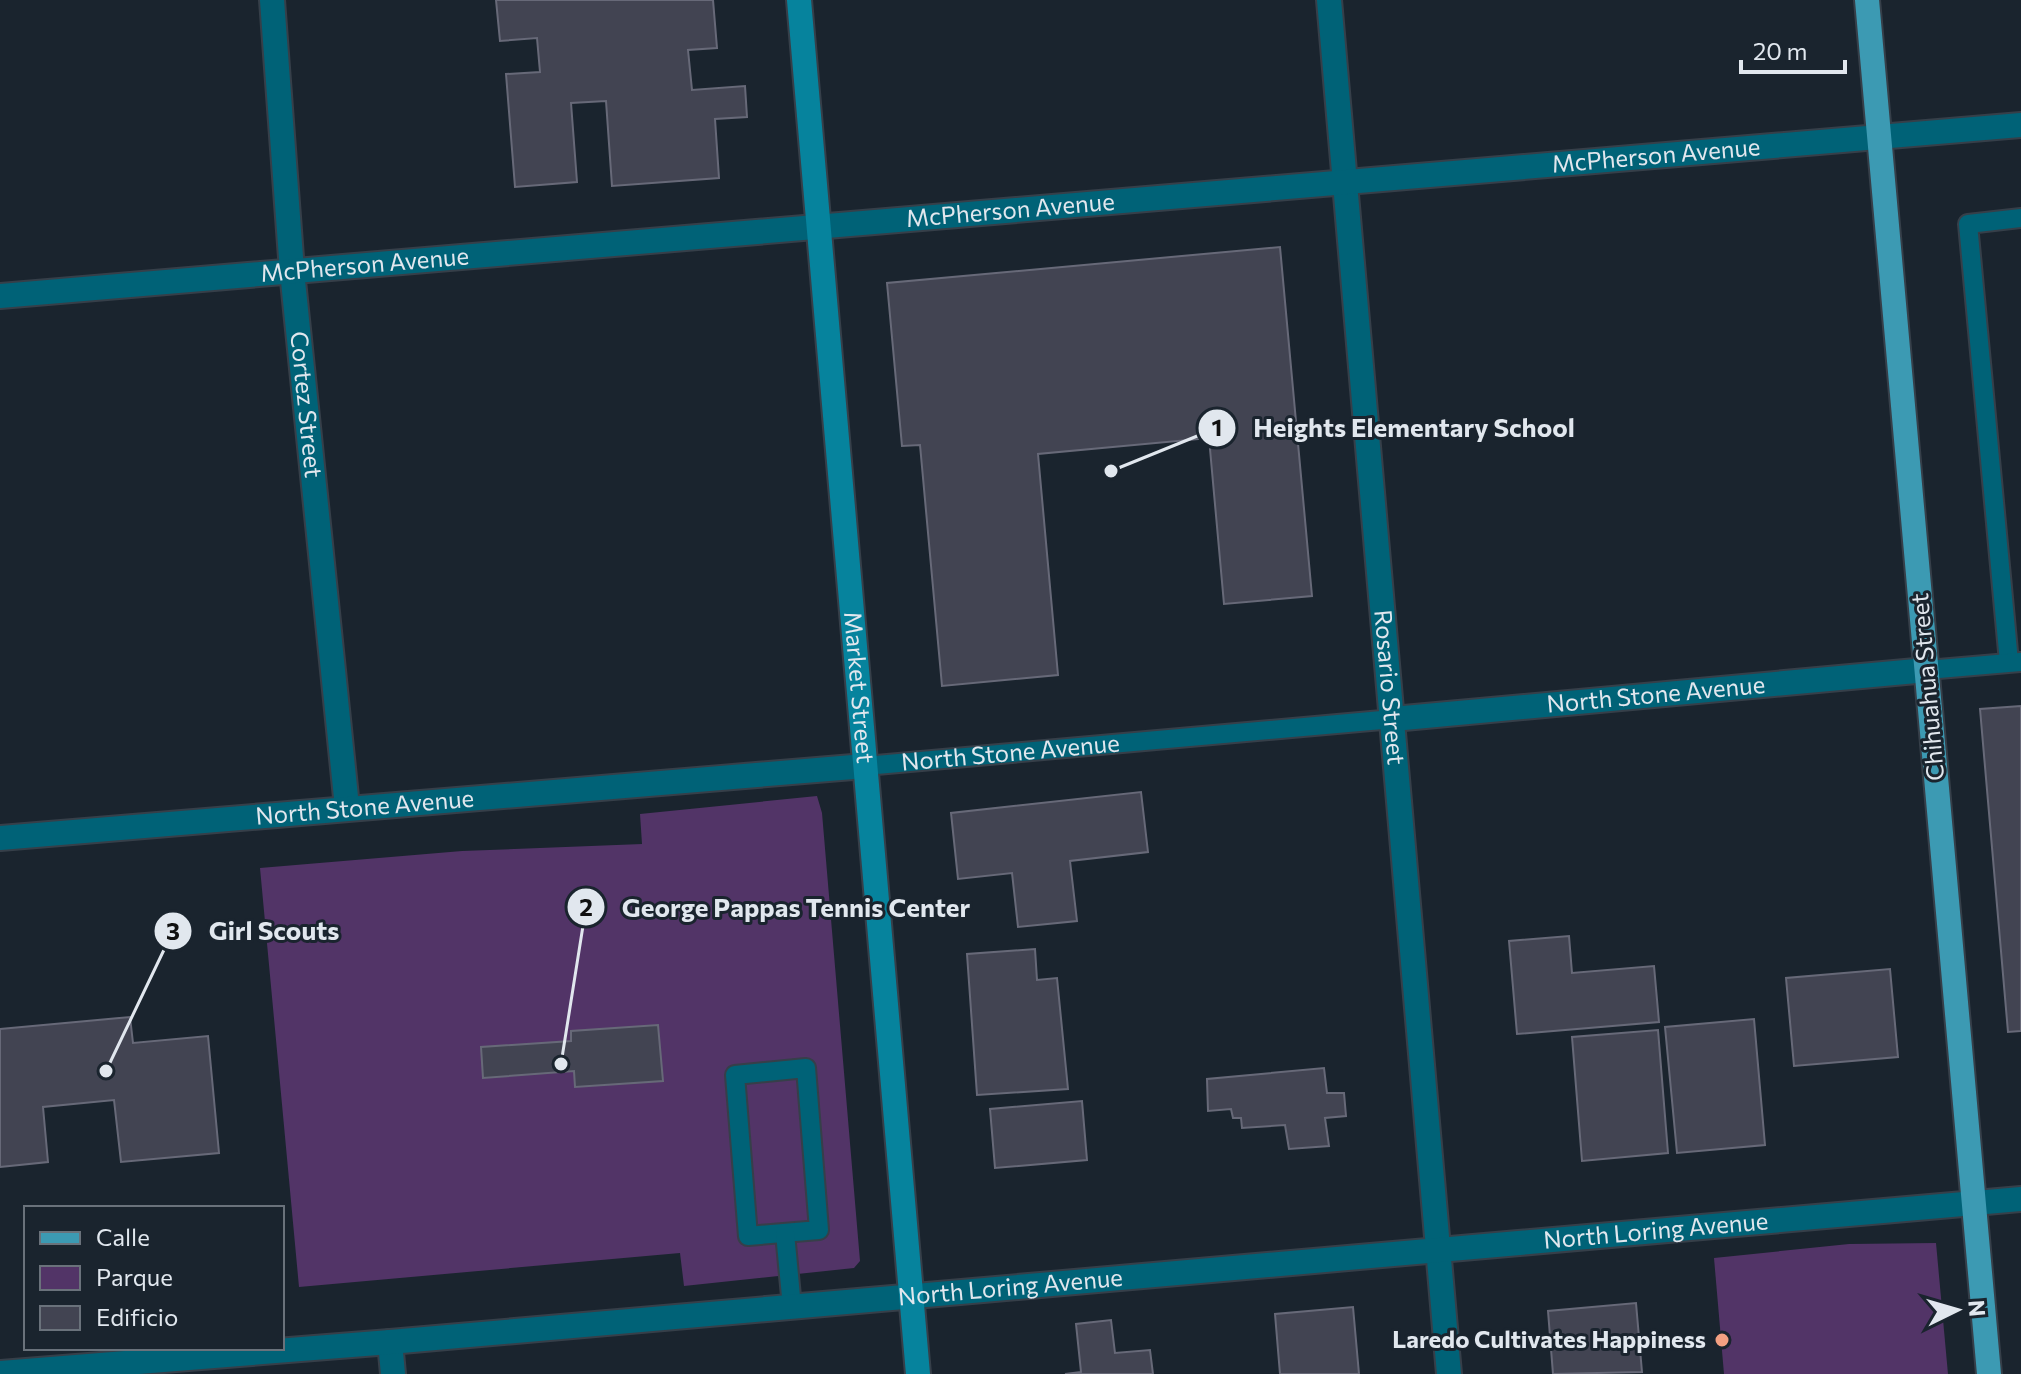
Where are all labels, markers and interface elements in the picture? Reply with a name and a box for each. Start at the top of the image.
scale bar [1741,24,1845,74]
text: 20 m [1753,36,1807,65]
street label: McPherson Avenue [1551,131,1761,178]
street label: McPherson Avenue [905,186,1116,232]
street label: McPherson Avenue [259,240,470,287]
street label: Cortez Street [285,330,329,479]
callout: Heights Elementary School [1197,403,1590,453]
text: Heights Elementary School [1253,411,1575,442]
text: 1 [1212,412,1222,441]
street label: Chihuahua Street [1904,592,1949,782]
street label: Rosario Street [1369,609,1412,766]
street label: Market Street [839,610,881,765]
street label: North Stone Avenue [1545,669,1766,718]
street label: North Stone Avenue [900,727,1121,776]
street label: North Stone Avenue [254,783,475,830]
callout: George Pappas Tennis Center [566,882,987,932]
text: George Pappas Tennis Center [622,891,971,922]
text: 2 [579,892,593,921]
callout: Girl Scouts [153,906,356,956]
text: Girl Scouts [209,914,339,945]
text: 3 [166,916,180,945]
street label: North Loring Avenue [1542,1205,1769,1254]
legend [24,1206,284,1350]
text: Calle [96,1222,150,1251]
text: Parque [96,1262,173,1291]
street label: North Loring Avenue [897,1262,1124,1310]
north arrow [1917,1270,1997,1350]
text: N [1963,1299,1992,1318]
text: Edificio [96,1302,178,1331]
place label: Laredo Cultivates Happiness [1392,1324,1706,1353]
marker: Laredo Cultivates Happiness [1713,1331,1731,1349]

